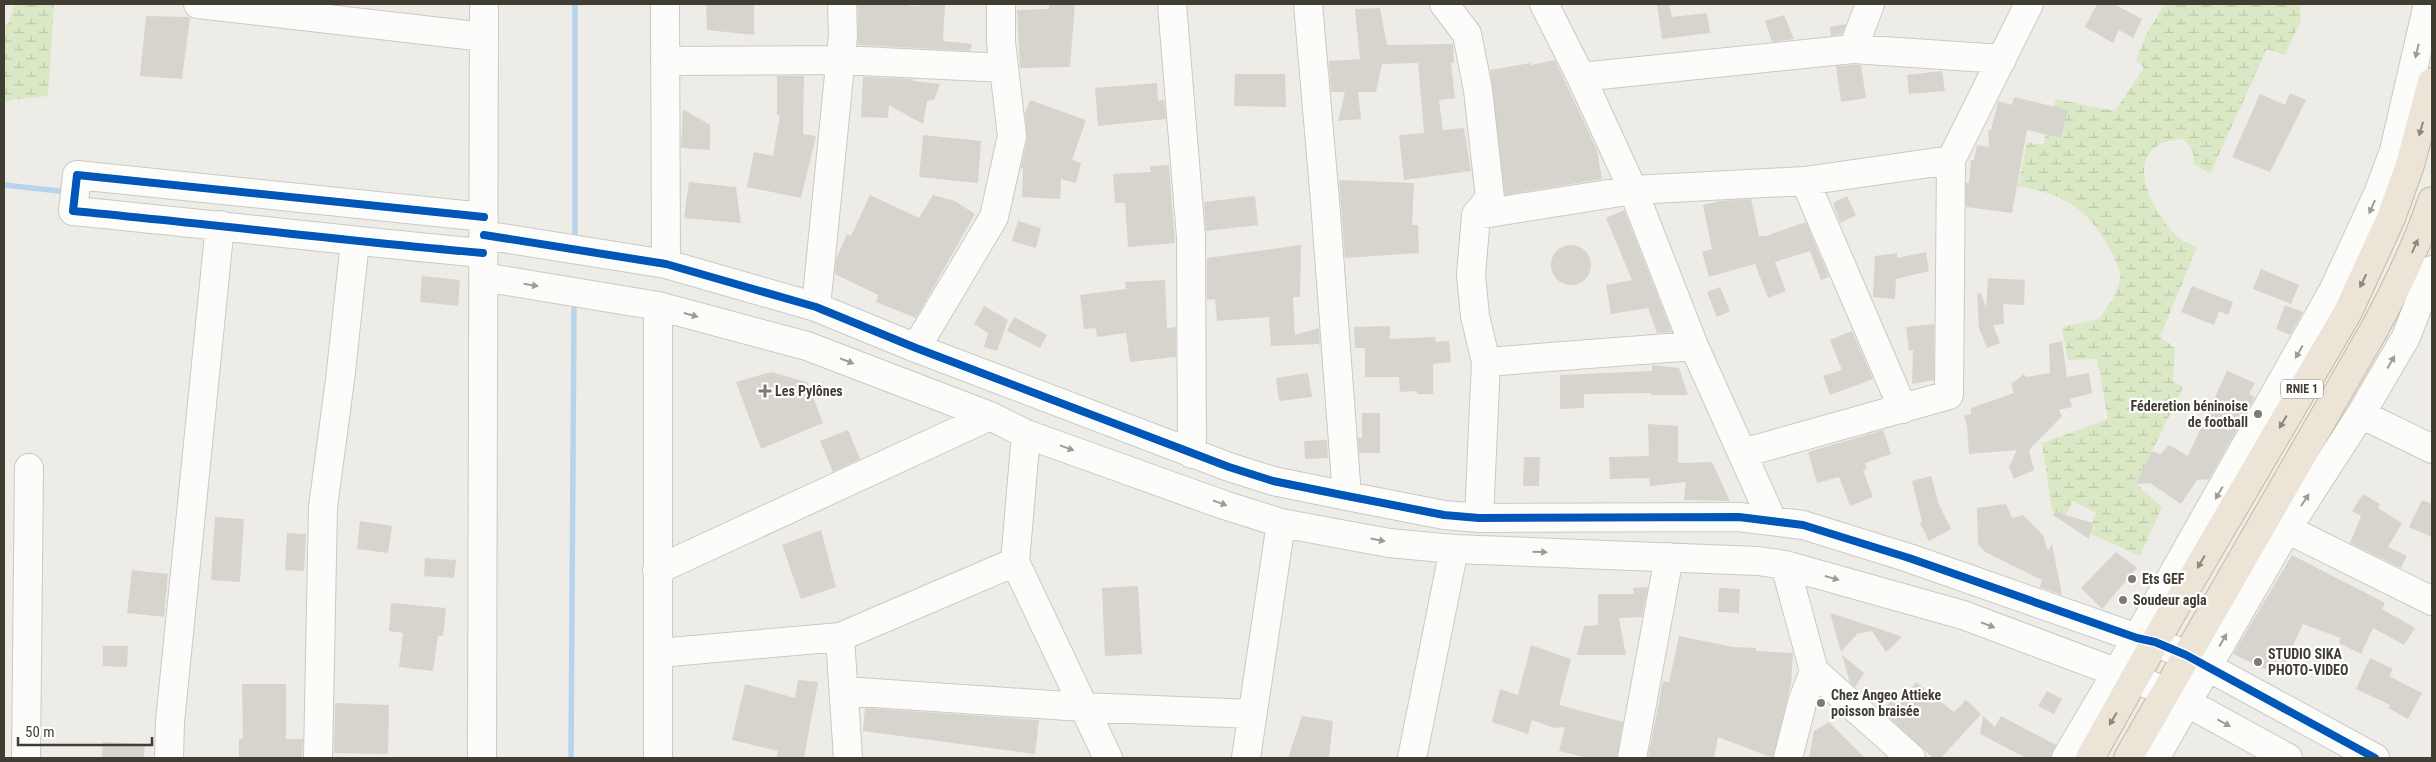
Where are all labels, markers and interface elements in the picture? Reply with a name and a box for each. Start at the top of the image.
one-way arrow [2413,44,2421,59]
one-way arrow [2416,122,2424,137]
one-way arrow [2368,200,2376,214]
one-way arrow [2412,239,2420,253]
one-way arrow [2358,273,2367,288]
one-way arrow [524,282,540,290]
one-way arrow [683,312,698,320]
one-way arrow [2294,345,2303,358]
one-way arrow [2387,355,2395,370]
one-way arrow [839,358,854,366]
road number: RNIE 1 [2281,379,2323,398]
place label: Les Pylônes [775,383,843,399]
marker: Les Pylônes [759,385,771,397]
place label: Féderetion béninoise de football [2131,398,2248,430]
marker: Féderetion béninoise de football [2252,408,2264,420]
one-way arrow [2279,415,2287,430]
one-way arrow [1060,444,1075,452]
one-way arrow [2214,487,2223,500]
one-way arrow [2300,493,2310,507]
one-way arrow [1213,500,1228,508]
one-way arrow [1370,537,1386,545]
one-way arrow [1532,549,1548,557]
one-way arrow [2197,555,2205,570]
place label: Ets GEF [2142,571,2185,587]
marker: Ets GEF [2126,573,2138,585]
one-way arrow [1825,574,1840,582]
place label: Soudeur agla [2133,592,2207,608]
marker: Soudeur agla [2117,594,2129,606]
one-way arrow [1981,621,1995,629]
one-way arrow [2218,633,2227,647]
place label: STUDIO SIKA PHOTO-VIDEO [2268,646,2348,678]
marker: STUDIO SIKA PHOTO-VIDEO [2252,656,2264,668]
place label: Chez Angeo Attieke poisson braisée [1831,687,1942,719]
marker: Chez Angeo Attieke poisson braisée [1815,697,1827,709]
one-way arrow [2108,712,2117,726]
scale bar [18,714,151,746]
one-way arrow [2217,719,2232,727]
text: 50 m [25,723,55,741]

